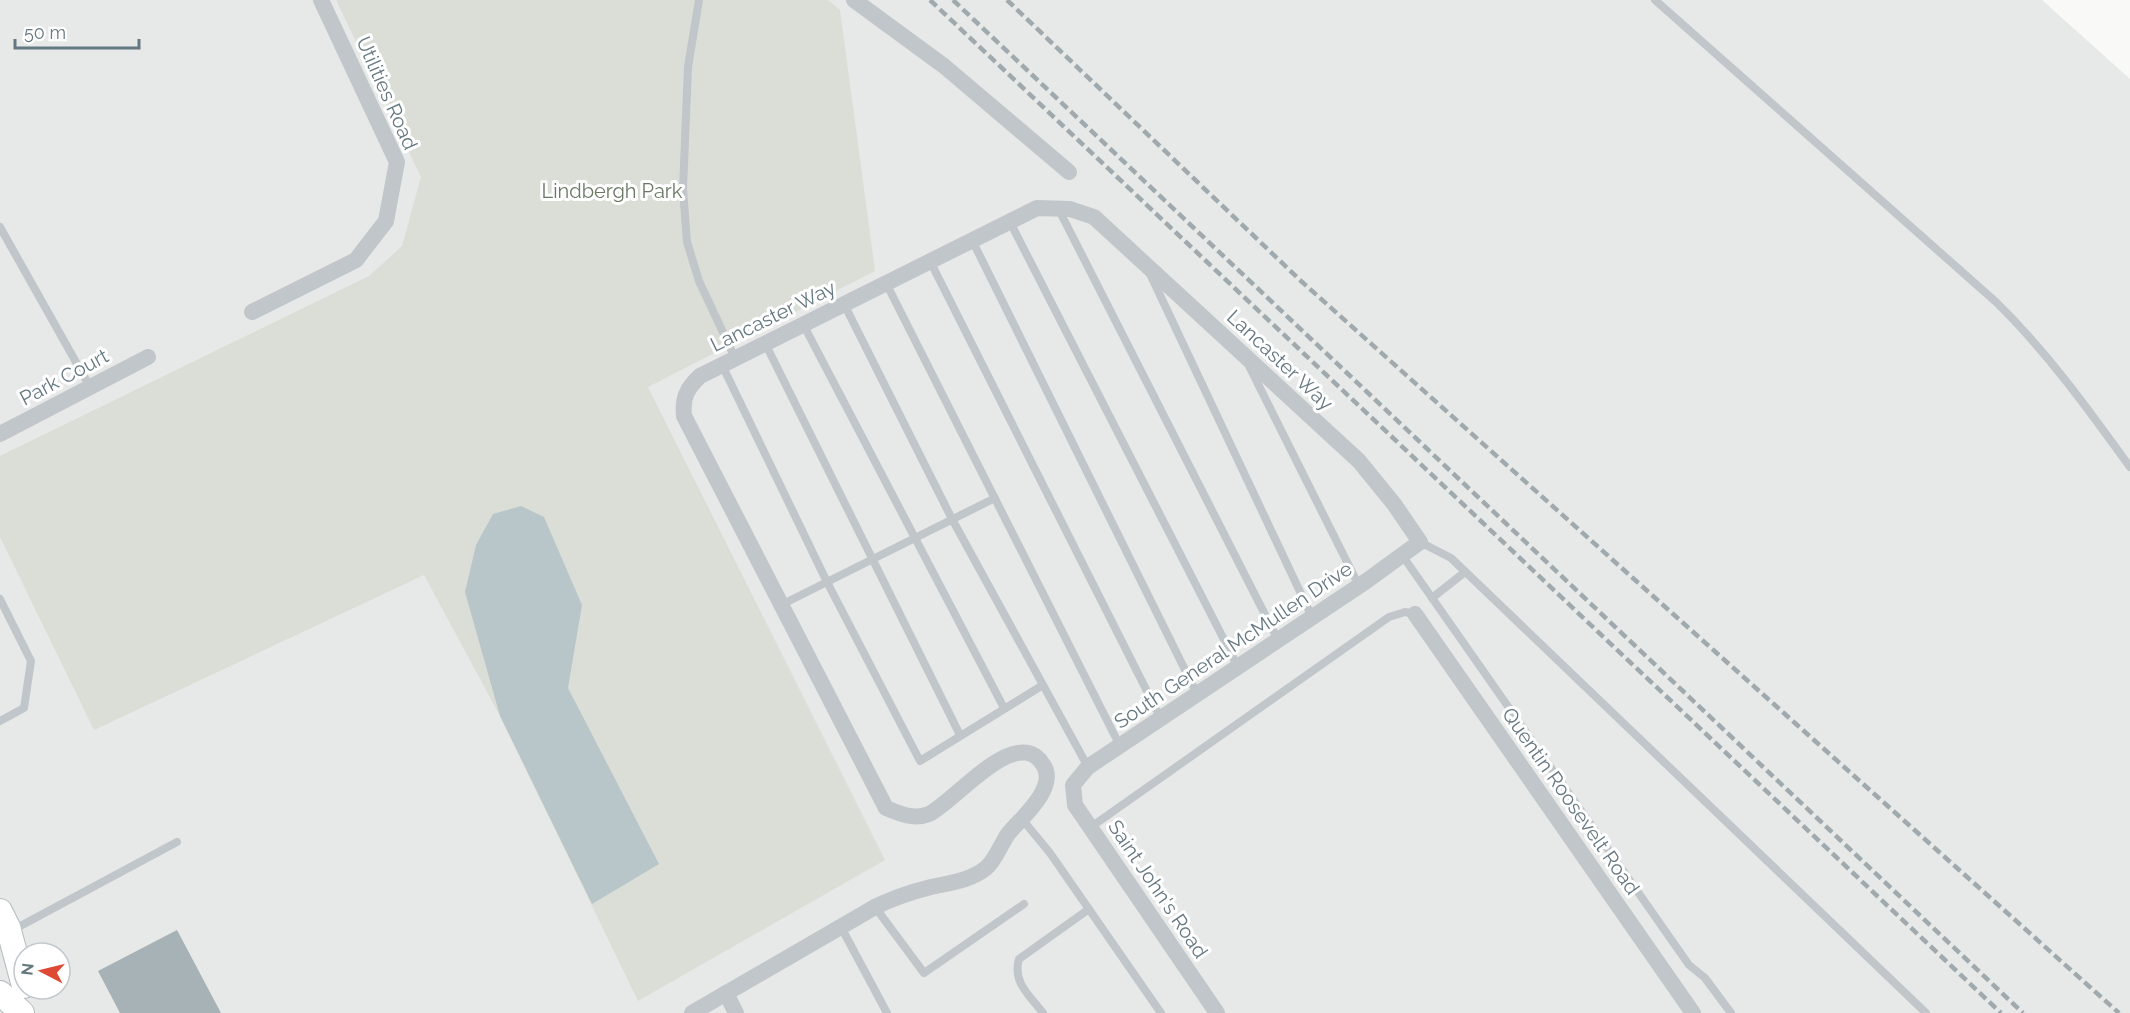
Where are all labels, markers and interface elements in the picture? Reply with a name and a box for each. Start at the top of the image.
scale bar [15,12,140,50]
text: 50 m [24,22,66,43]
street label: Utilities Road [351,33,423,153]
park label: Lindbergh Park [542,179,683,203]
street label: Lancaster Way [706,275,840,357]
street label: Lancaster Way [1222,305,1338,415]
street label: Park Court [15,343,113,410]
street label: South General McMullen Drive [1110,556,1357,734]
street label: Quentin Roosevelt Road [1497,703,1645,899]
street label: Saint John's Road [1103,815,1213,963]
north arrow [12,941,72,1001]
text: N [17,962,38,976]

